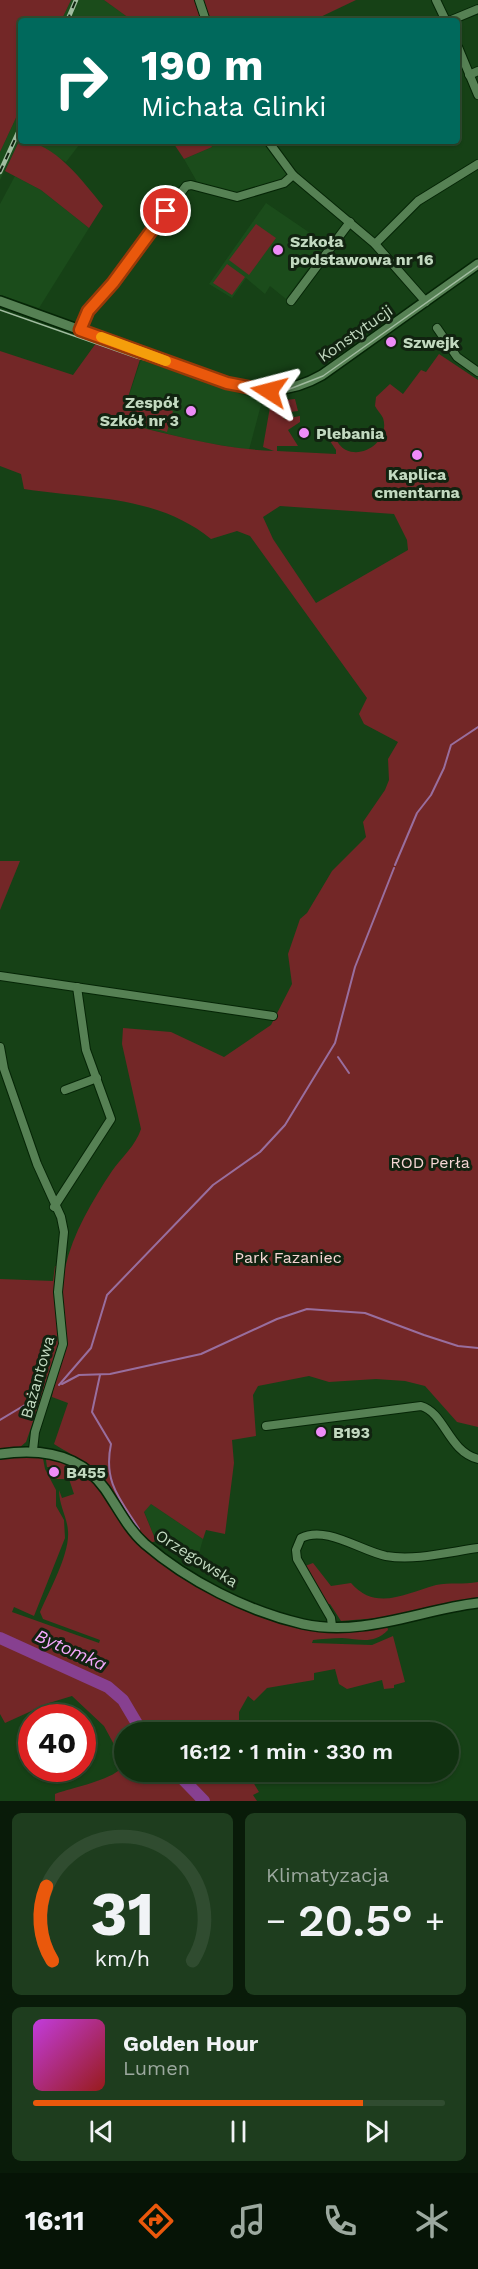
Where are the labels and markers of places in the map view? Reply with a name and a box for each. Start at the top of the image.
pin [140,185,191,236]
place label: Szkoła podstawowa nr 16 [290,232,434,269]
marker: Szkoła podstawowa nr 16 [271,243,285,257]
place label: Szwejk [403,333,460,352]
marker: Szwejk [384,335,398,349]
place label: Zespół Szkół nr 3 [100,393,179,430]
marker: Zespół Szkół nr 3 [184,404,198,418]
place label: Plebania [316,424,385,443]
marker: Plebania [297,426,311,440]
marker: Kaplica cmentarna [410,448,424,462]
place label: Kaplica cmentarna [374,465,461,502]
place label: B193 [333,1423,370,1442]
marker: B193 [314,1425,328,1439]
place label: B455 [66,1463,106,1482]
marker: B455 [47,1465,61,1479]

